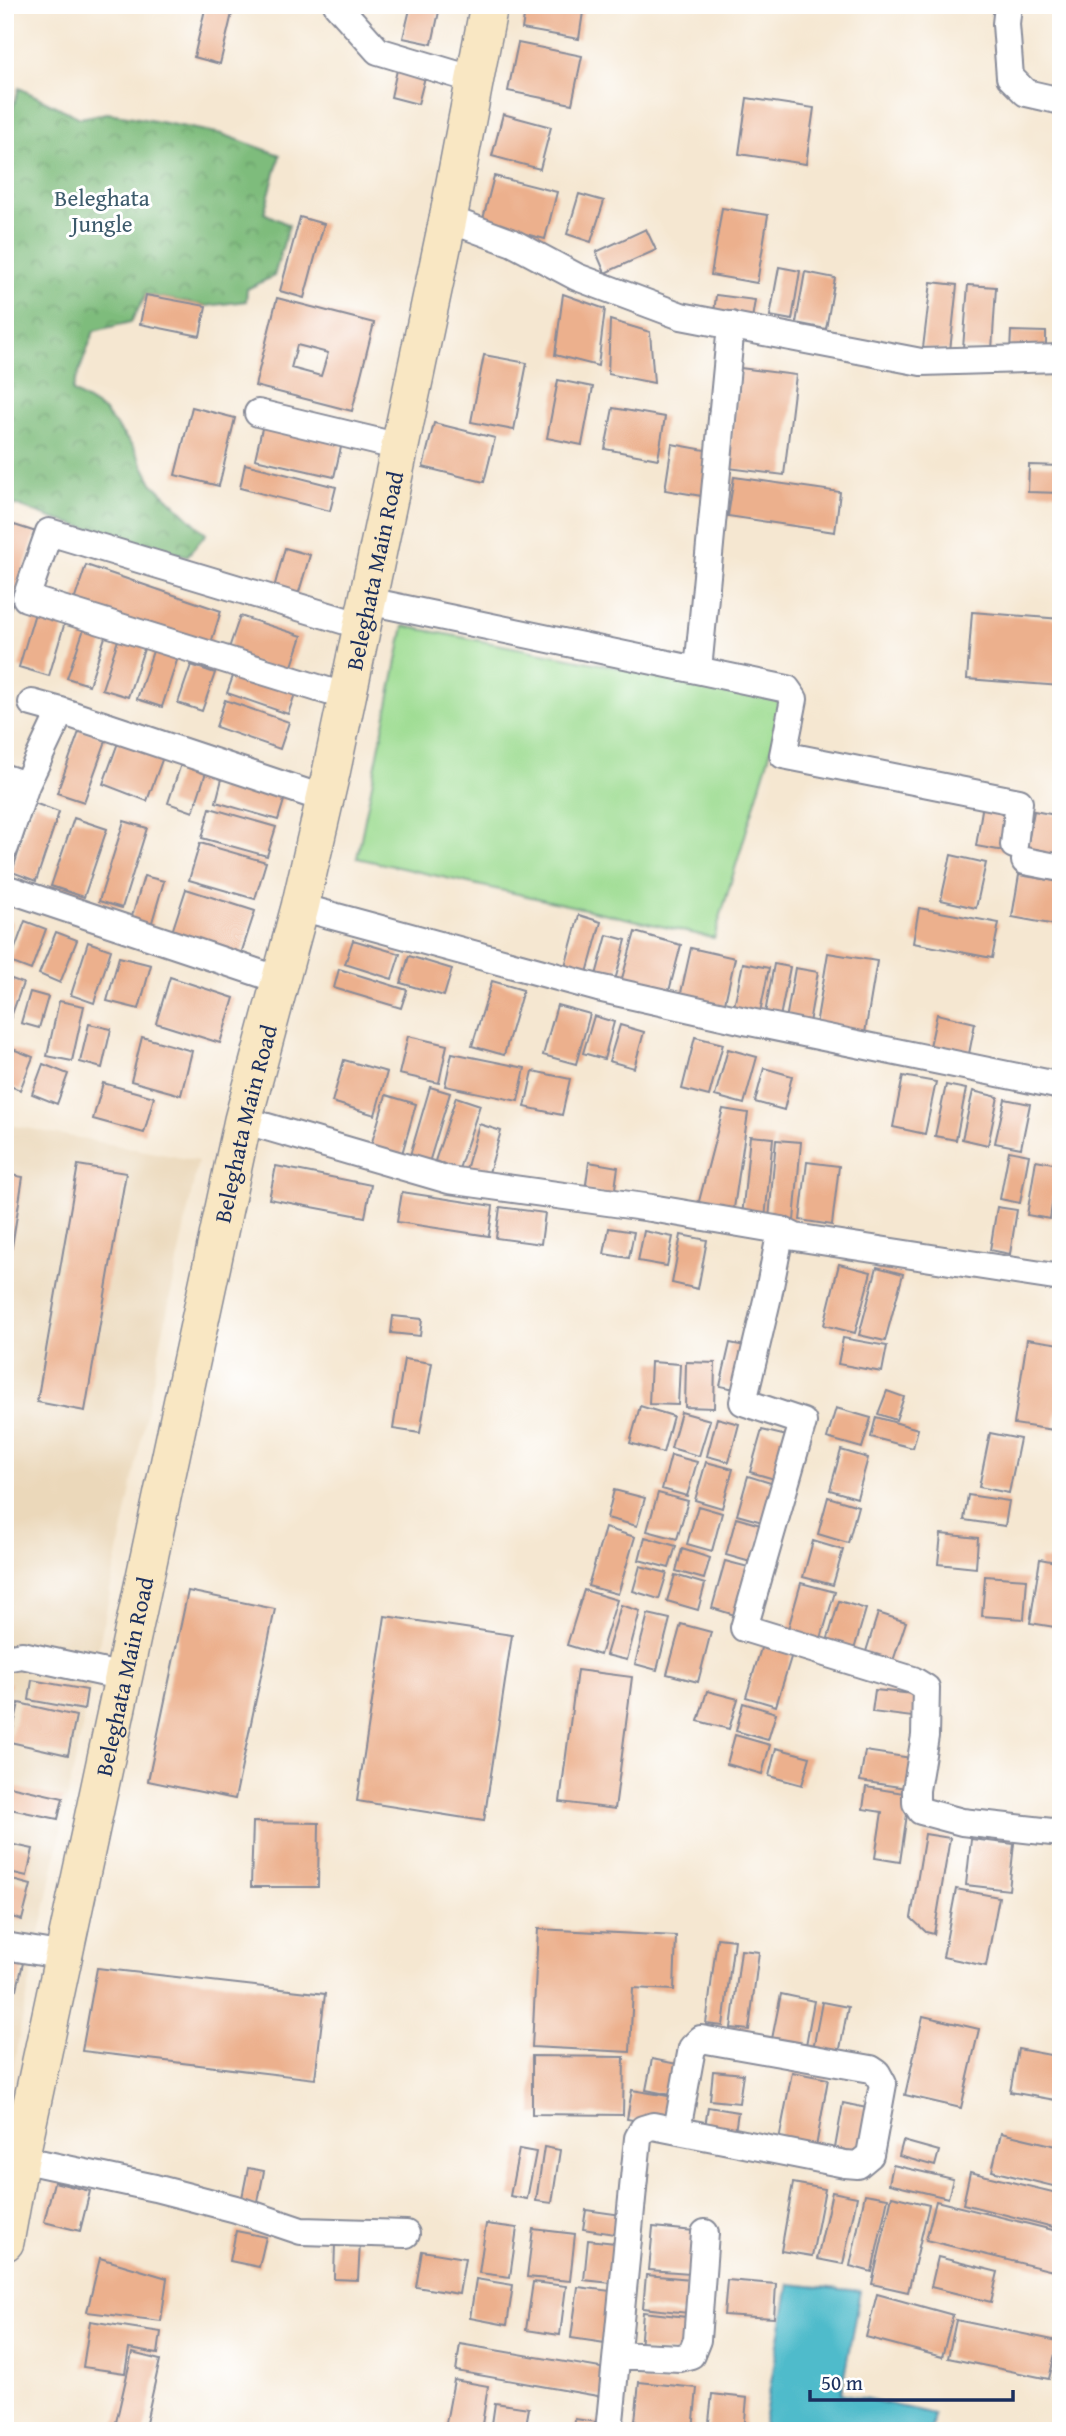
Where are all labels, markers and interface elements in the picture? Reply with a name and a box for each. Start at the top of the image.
park label: Beleghata Jungle [54,181,150,240]
street label: Beleghata Main Road [337,467,411,673]
street label: Beleghata Main Road [205,1020,285,1226]
street label: Beleghata Main Road [86,1573,161,1779]
scale bar [810,2359,1014,2403]
text: 50 m [821,2367,863,2398]

